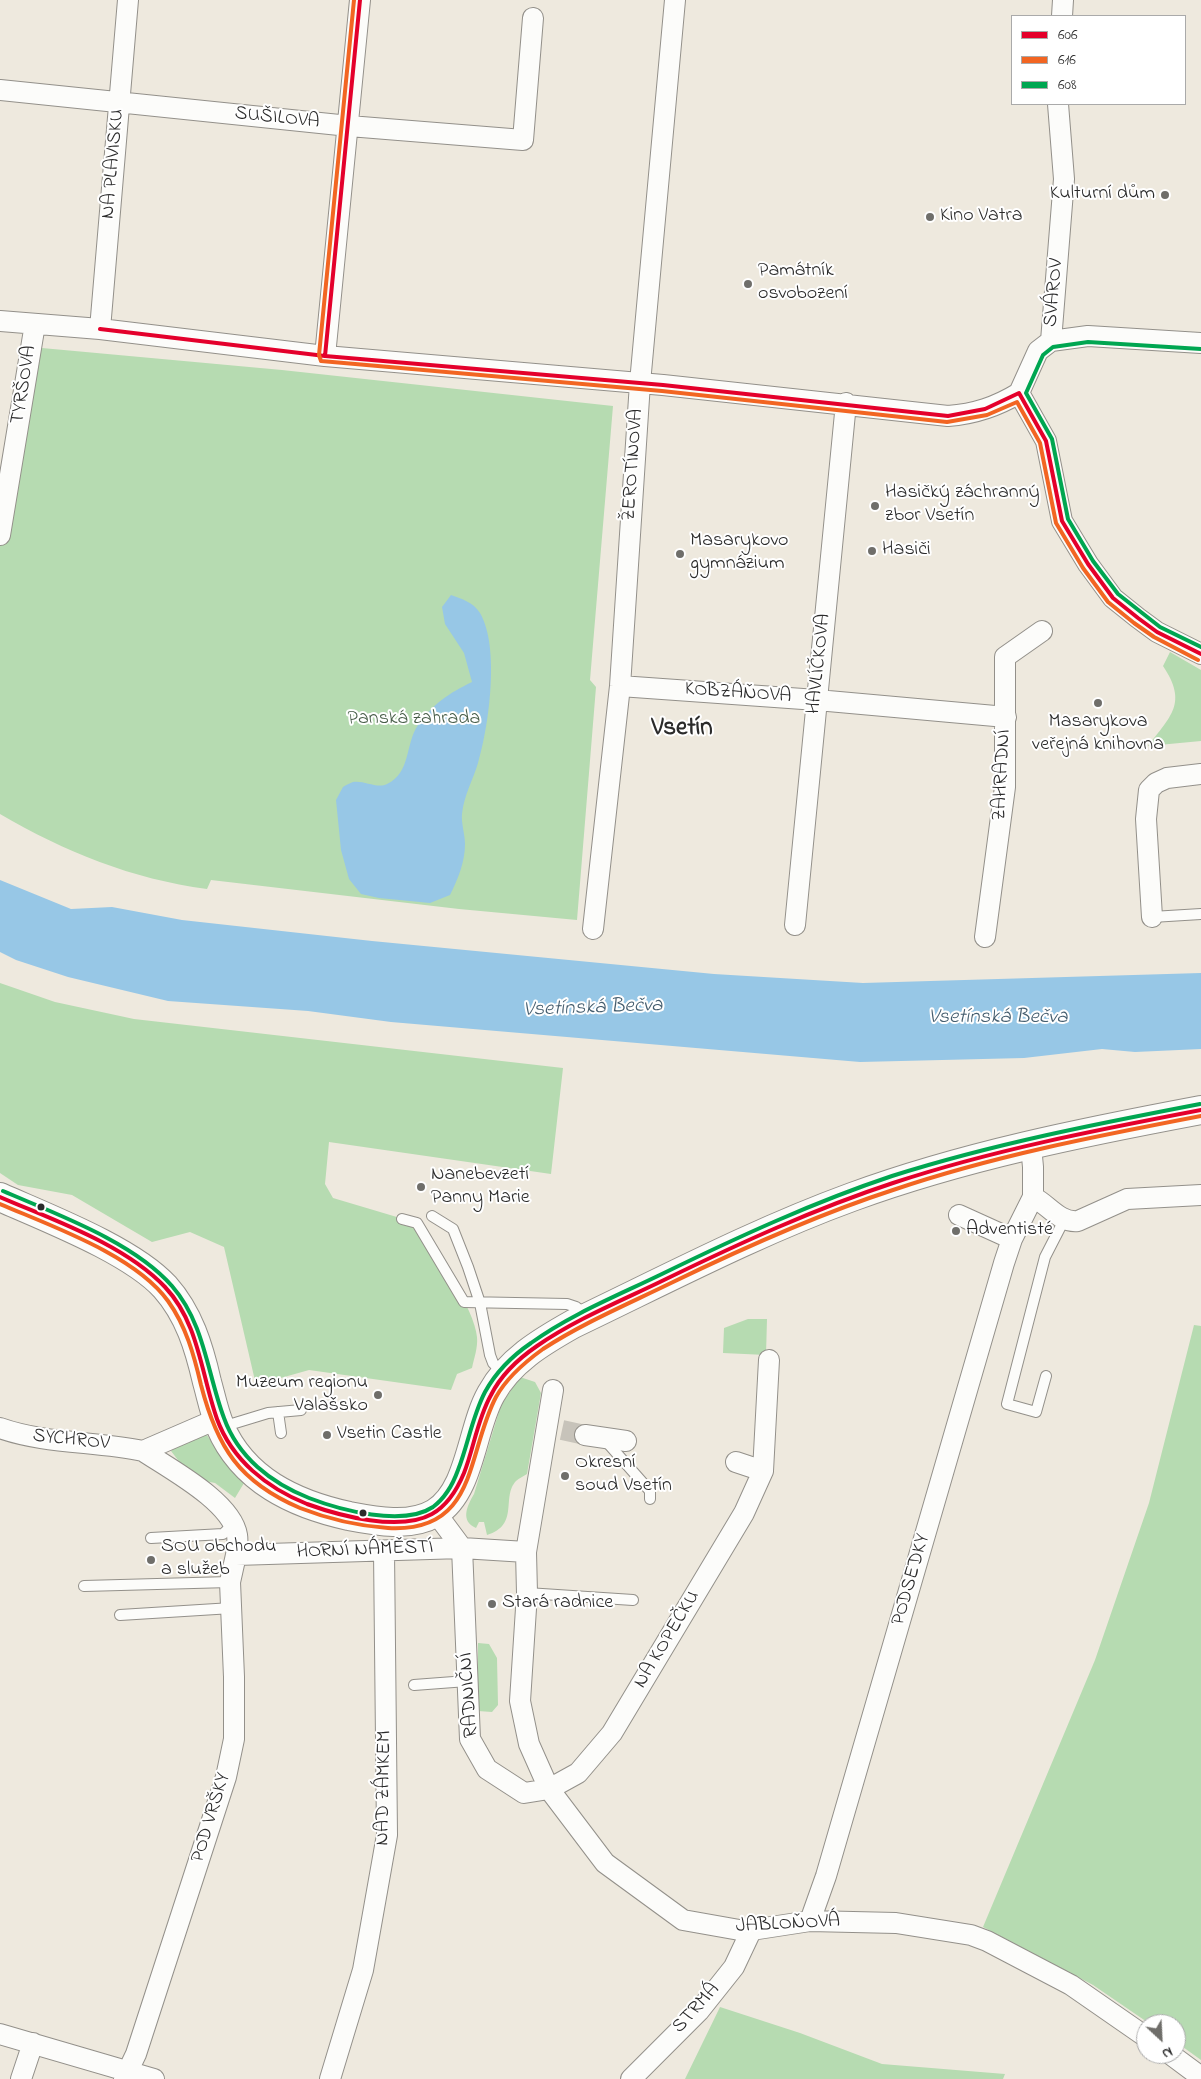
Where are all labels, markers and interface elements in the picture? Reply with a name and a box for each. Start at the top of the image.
legend [1011,15,1186,105]
text: 606 [1058,24,1078,46]
text: 616 [1058,49,1076,71]
text: 608 [1058,74,1077,96]
street label: SUŠILOVA [233,103,321,135]
street label: NA PLAVISKU [97,108,131,220]
place label: Kulturní dům [1050,183,1155,207]
marker: Kulturní dům [1159,189,1171,201]
place label: Kino Vatra [940,205,1022,229]
marker: Kino Vatra [924,211,936,223]
street label: SVÁROV [1040,258,1070,328]
place label: Památník osvobození [758,260,848,307]
marker: Památník osvobození [742,278,754,290]
street label: TYRŠOVA [7,344,43,426]
street label: ŽEROTÍNOVA [618,408,650,522]
place label: Hasičký záchranný zbor Vsetín [885,482,1040,529]
marker: Hasičký záchranný zbor Vsetín [869,500,881,512]
place label: Masarykovo gymnázium [690,530,789,577]
place label: Hasiči [882,539,931,563]
marker: Hasiči [866,545,878,557]
marker: Masarykovo gymnázium [674,548,686,560]
street label: HAVLÍČKOVA [803,613,837,715]
street label: KOBZÁŇOVA [684,678,792,710]
marker: Masarykova veřejná knihovna [1092,697,1104,709]
park label: Panská zahrada [348,708,480,732]
place label: Masarykova veřejná knihovna [1032,711,1164,758]
district label: Vsetín [652,715,712,745]
street label: ZAHRADNÍ [989,729,1017,821]
water label: Vsetínská Bečva [523,994,663,1024]
water label: Vsetínská Bečva [928,1006,1068,1032]
place label: Nanebevzetí Panny Marie [431,1164,530,1211]
marker: Nanebevzetí Panny Marie [415,1181,427,1193]
unlabelled marker [36,1202,46,1212]
place label: Adventisté [966,1219,1053,1243]
marker: Adventisté [950,1225,962,1237]
place label: Muzeum regionu Valašsko [236,1372,368,1419]
marker: Muzeum regionu Valašsko [372,1389,384,1401]
place label: Vsetin Castle [337,1423,442,1447]
street label: SYCHROV [31,1425,111,1457]
marker: Vsetin Castle [321,1429,333,1441]
place label: Okresní soud Vsetín [575,1452,672,1499]
marker: Okresní soud Vsetín [559,1470,571,1482]
unlabelled marker [358,1508,368,1518]
street label: PODSEDKY [888,1532,936,1628]
place label: SOU obchodu a služeb [161,1536,276,1583]
street label: HORNÍ NÁMĚSTÍ [296,1537,434,1565]
marker: SOU obchodu a služeb [145,1554,157,1566]
street label: NA KOPEČKU [630,1587,706,1693]
place label: Stará radnice [502,1592,613,1616]
marker: Stará radnice [486,1598,498,1610]
street label: RADNIČNÍ [455,1652,485,1738]
street label: NAD ZÁMKEM [372,1730,398,1846]
street label: POD VRŠKY [187,1770,237,1866]
street label: JABLOŇOVÁ [735,1910,841,1940]
street label: STRMÁ [668,1979,726,2039]
north arrow [1136,2014,1186,2064]
text: N [1158,2041,1176,2064]

